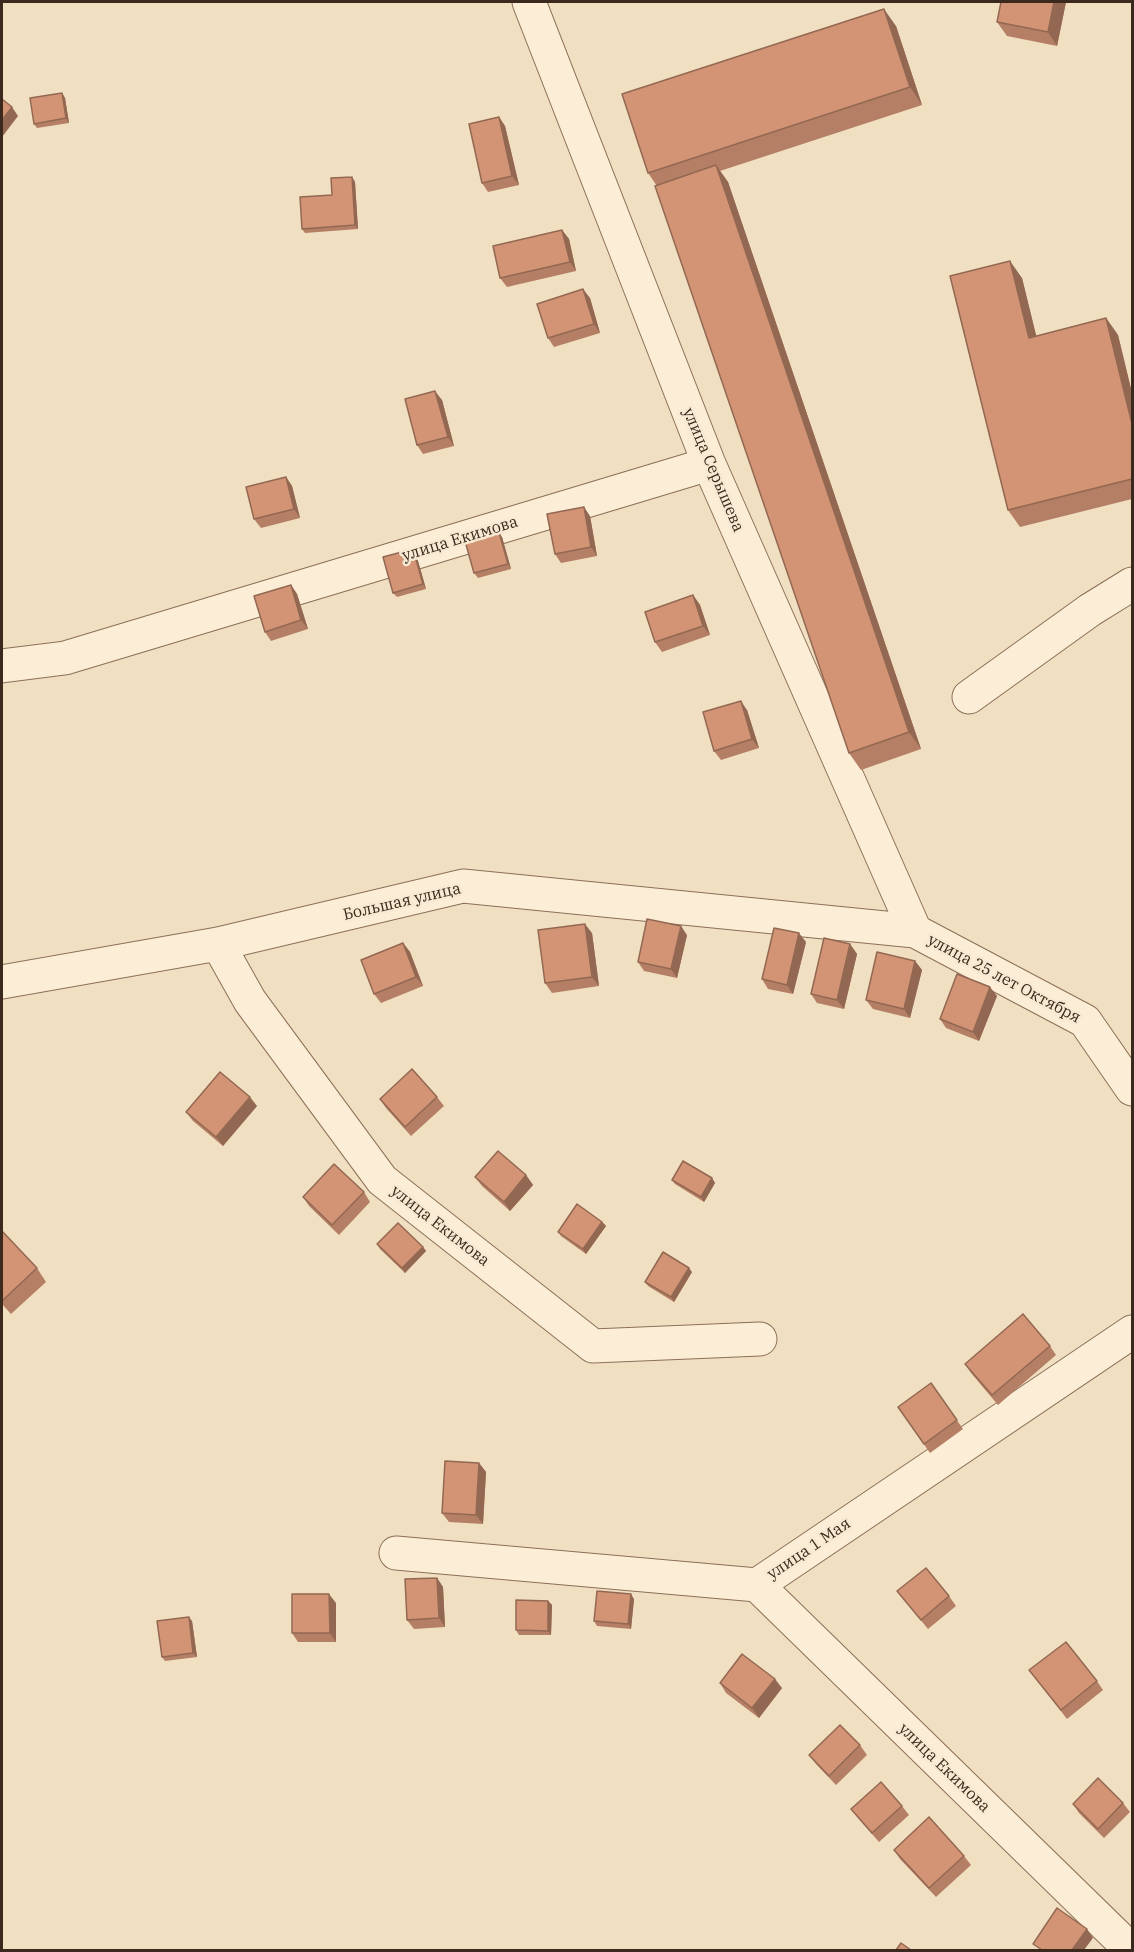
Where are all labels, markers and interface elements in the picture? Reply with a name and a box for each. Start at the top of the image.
street label: улица Серышева [678,405,748,535]
street label: улица Екимова [400,512,520,566]
street label: Большая улица [341,879,463,925]
street label: улица 25 лет Октября [924,930,1084,1028]
street label: улица Екимова [387,1181,493,1271]
street label: улица 1 Мая [764,1514,854,1584]
street label: улица Екимова [894,1719,994,1817]

